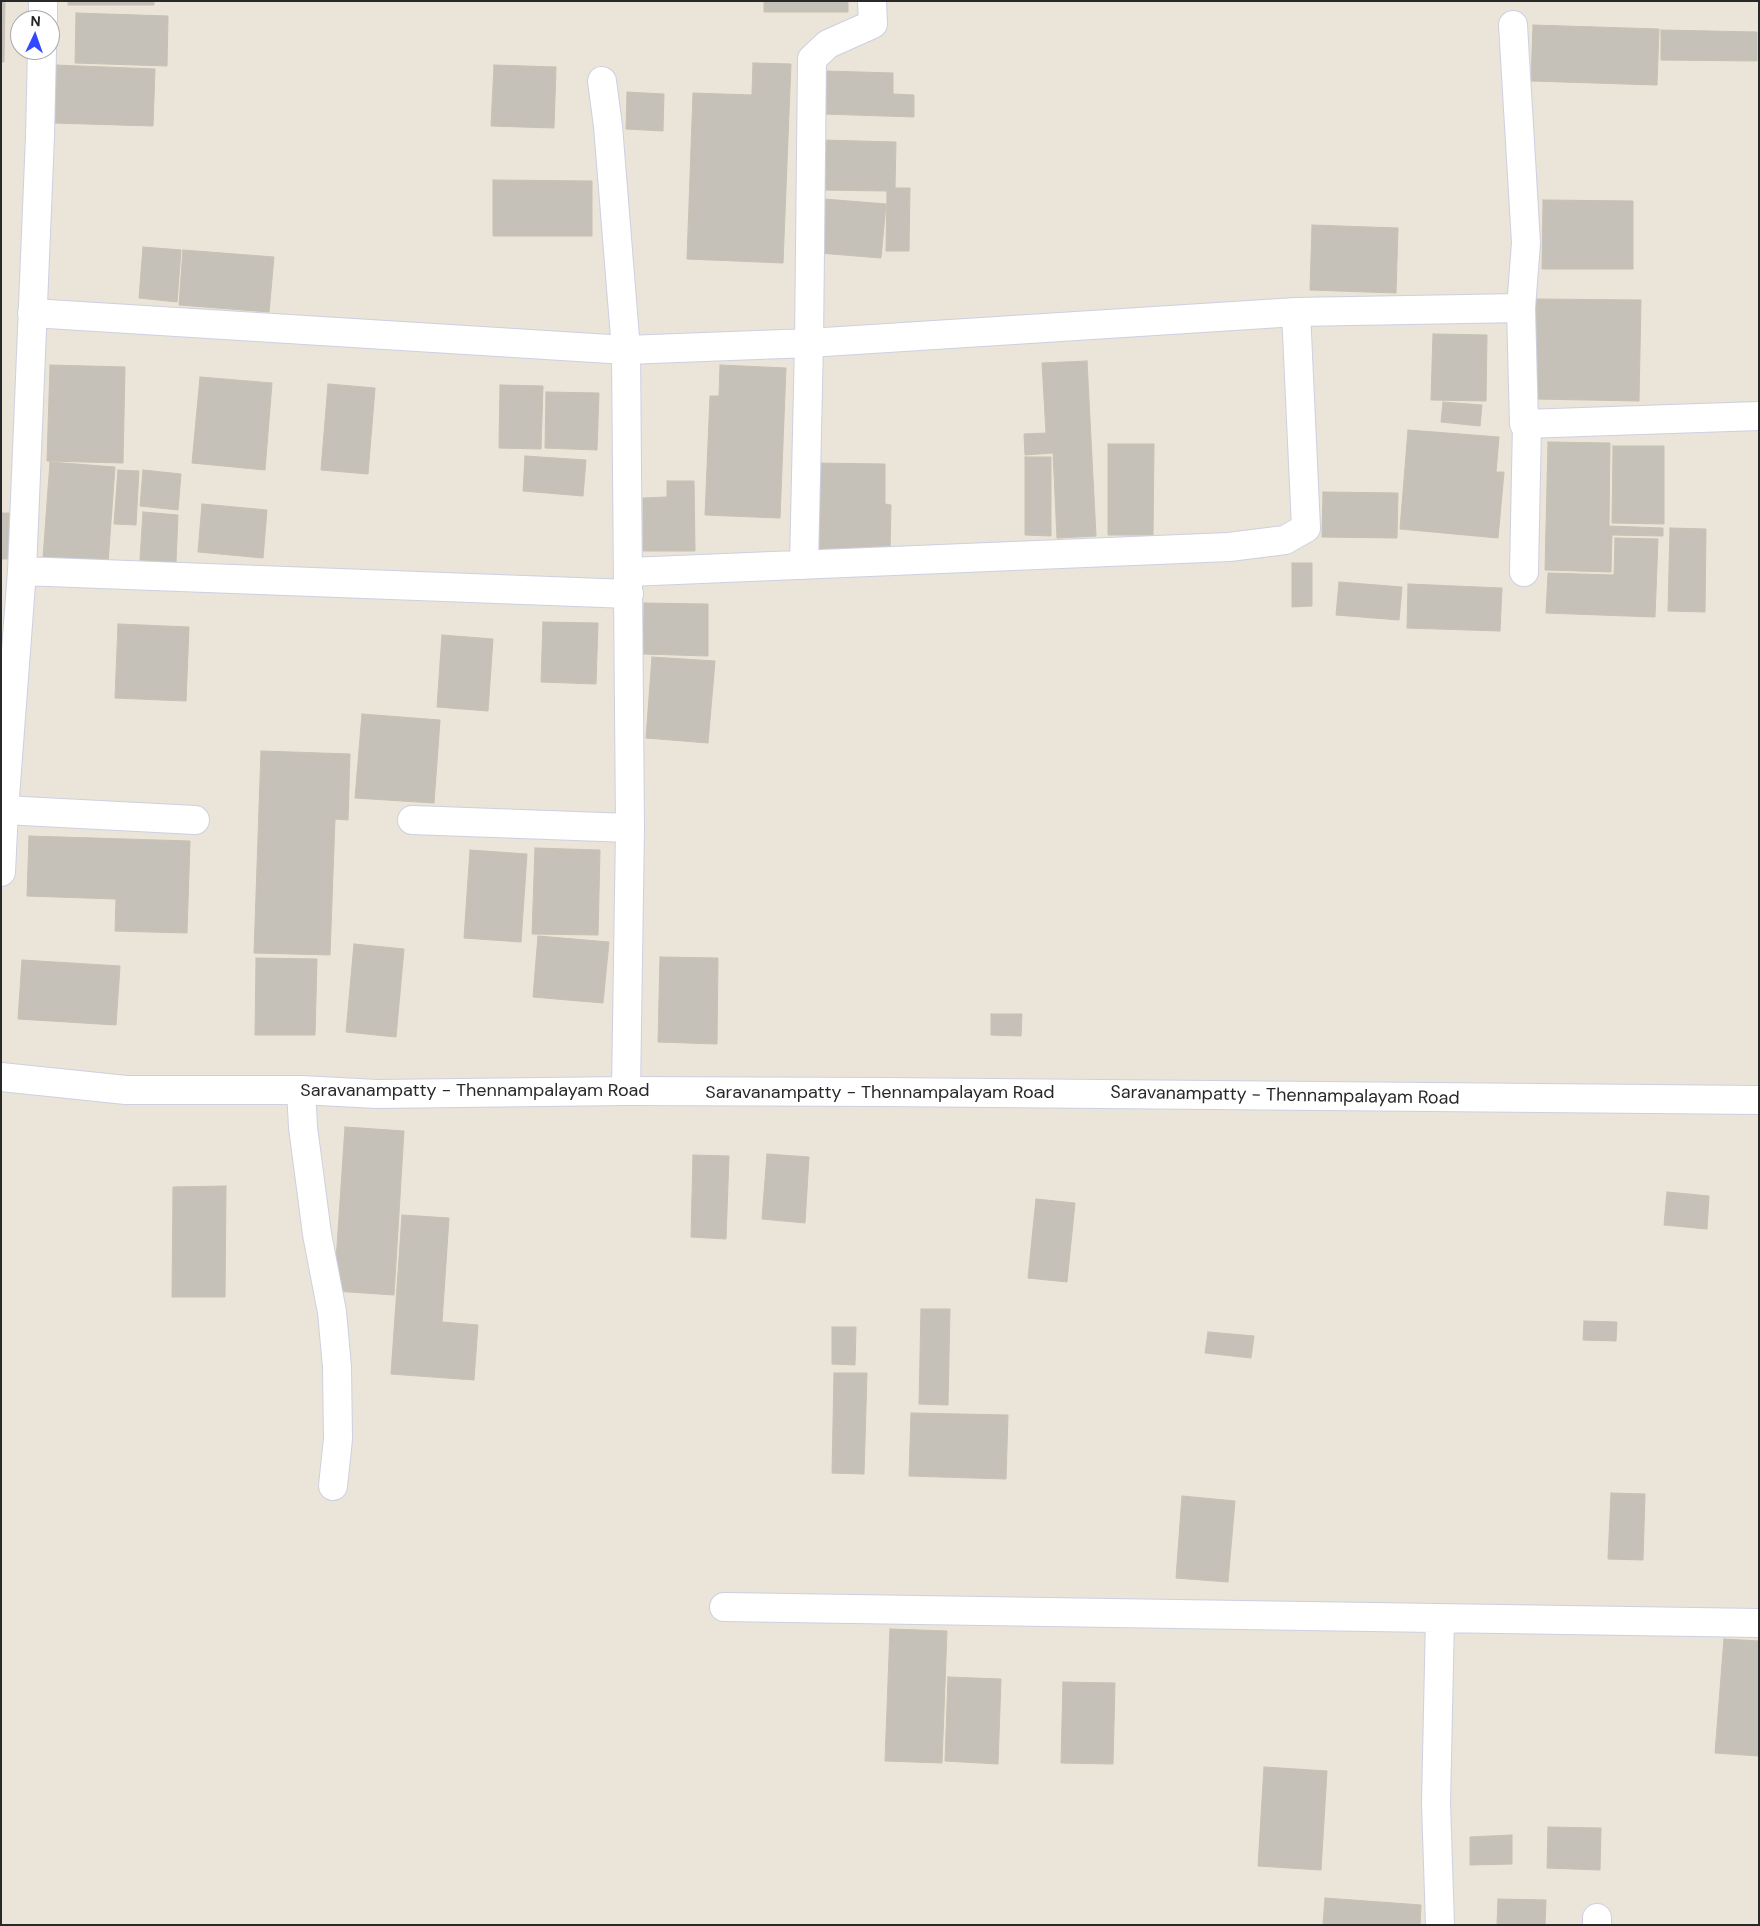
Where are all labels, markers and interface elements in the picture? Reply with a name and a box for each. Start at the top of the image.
north arrow [10,10,60,60]
text: N [30,12,41,30]
street label: Saravanampatty - Thennampalayam Road [300,1080,650,1102]
street label: Saravanampatty - Thennampalayam Road [705,1082,1055,1104]
street label: Saravanampatty - Thennampalayam Road [1110,1082,1460,1110]

